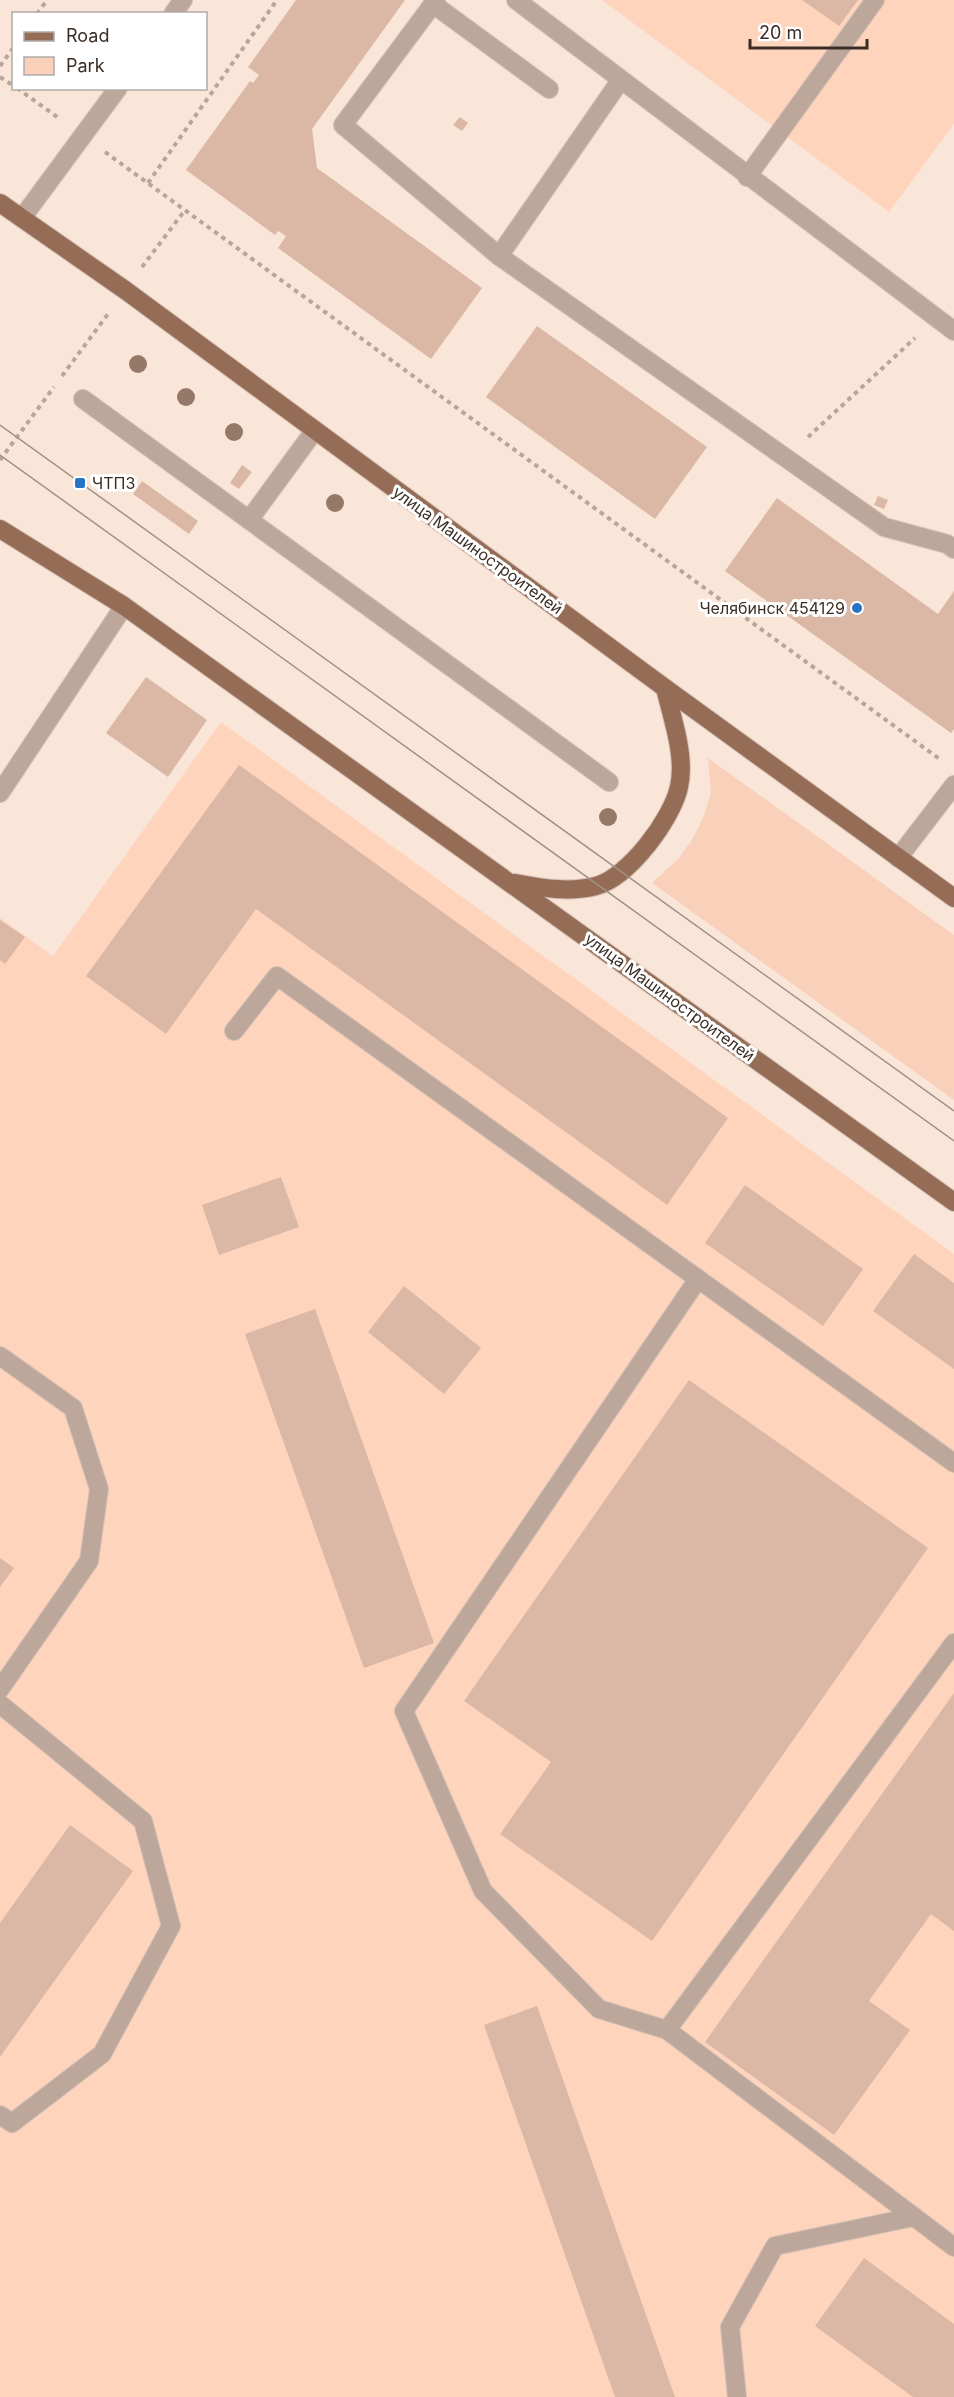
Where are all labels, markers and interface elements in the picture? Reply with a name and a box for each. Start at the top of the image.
legend [12,12,207,90]
scale bar [750,12,867,50]
text: 20 m [759,22,802,43]
text: Road [66,25,109,46]
text: Park [66,55,105,76]
place label: ЧТПЗ [92,473,135,493]
marker: ЧТПЗ [73,476,87,490]
street label: улица Машиностроителей [389,482,567,618]
place label: Челябинск 454129 [699,598,845,618]
marker: Челябинск 454129 [850,601,864,615]
street label: улица Машиностроителей [581,929,759,1065]

